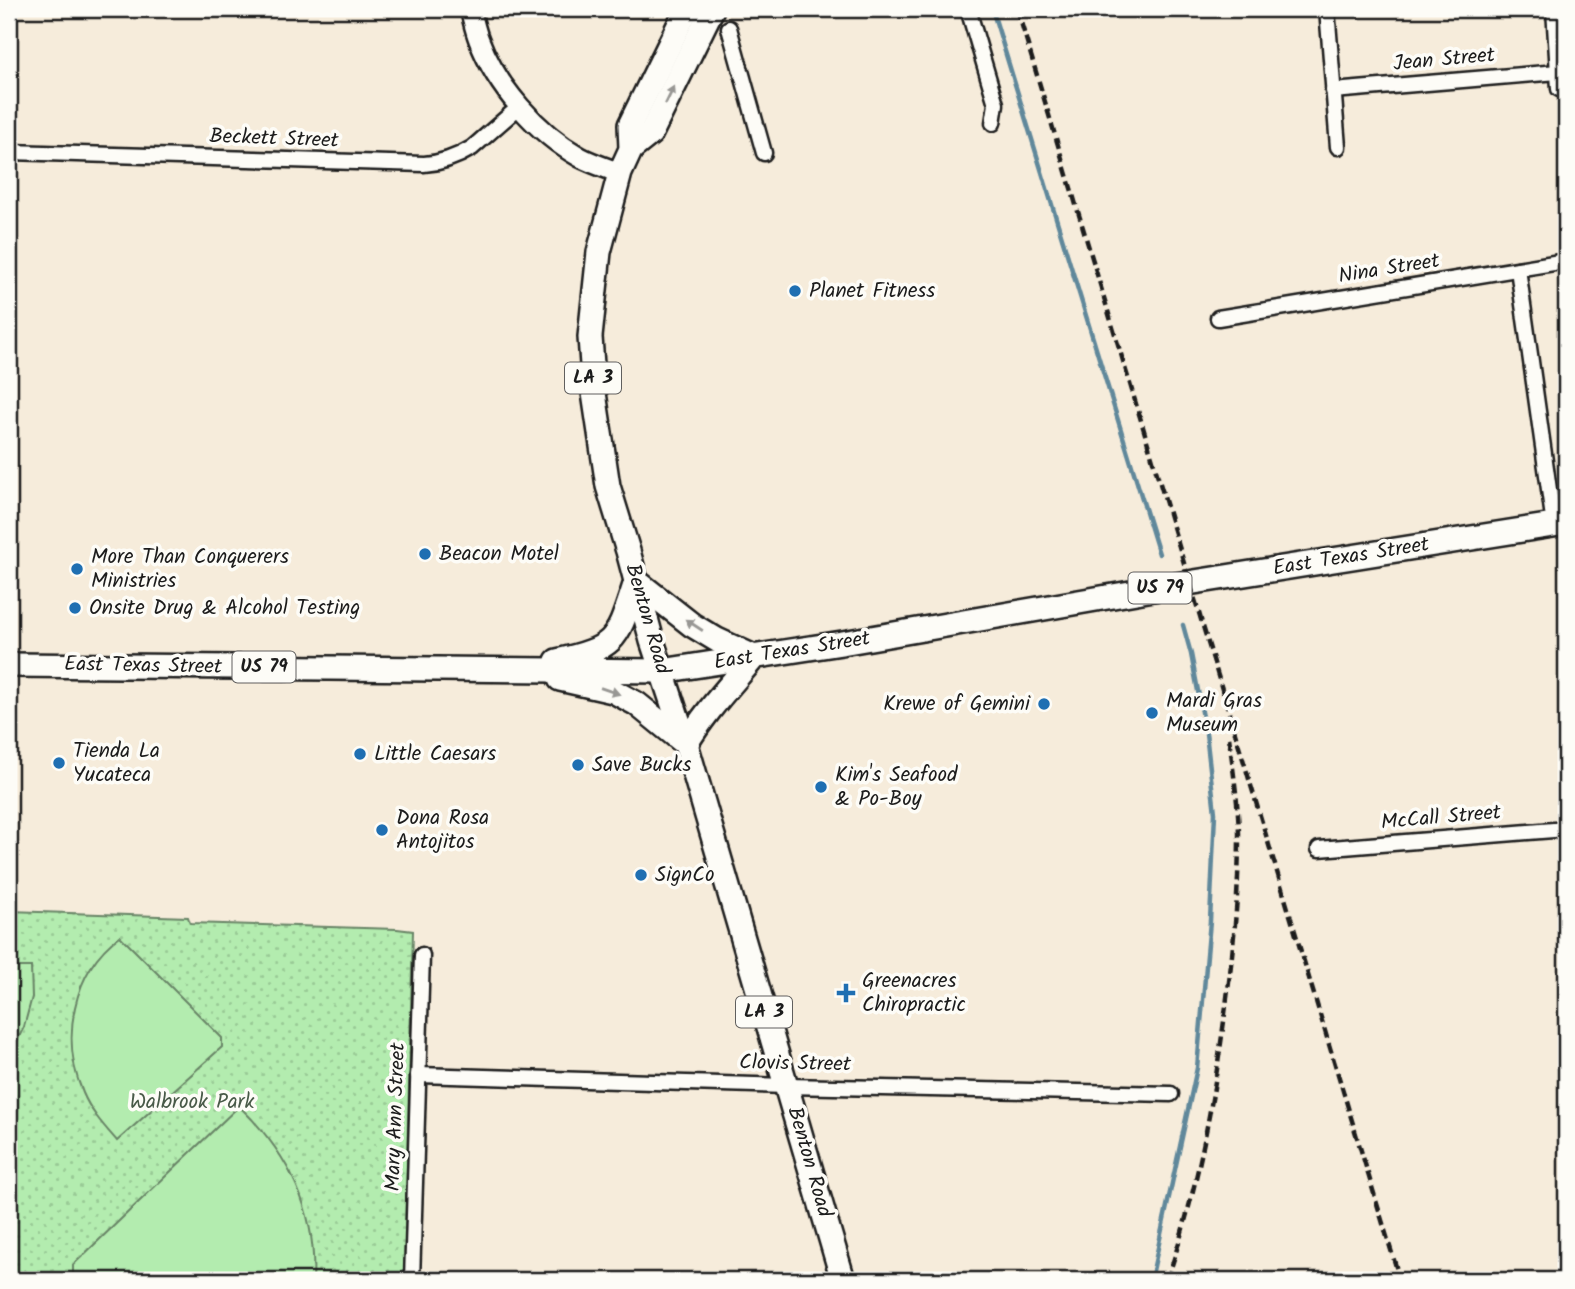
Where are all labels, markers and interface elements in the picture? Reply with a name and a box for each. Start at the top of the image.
street label: Jean Street [1392,39,1497,81]
one-way arrow [664,85,675,105]
street label: Beckett Street [209,120,340,158]
street label: Nina Street [1336,245,1443,293]
place label: Planet Fitness [809,275,935,308]
marker: Planet Fitness [787,283,803,299]
road number: LA 3 [565,362,621,394]
street label: East Texas Street [1271,528,1432,586]
place label: Beacon Motel [439,538,559,571]
place label: More Than Conquerers Ministries [91,541,289,598]
marker: Beacon Motel [417,546,433,562]
street label: Benton Road [616,560,679,679]
marker: More Than Conquerers Ministries [69,561,85,577]
road number: US 79 [1128,572,1192,604]
place label: Onsite Drug & Alcohol Testing [89,592,360,625]
marker: Onsite Drug & Alcohol Testing [67,600,83,616]
one-way arrow [684,619,703,632]
street label: East Texas Street [712,622,873,680]
street label: East Texas Street [64,648,223,684]
road number: US 79 [232,652,296,682]
place label: Mardi Gras Museum [1166,685,1262,742]
one-way arrow [599,686,620,697]
place label: Krewe of Gemini [883,688,1031,721]
marker: Krewe of Gemini [1036,696,1052,712]
marker: Mardi Gras Museum [1144,705,1160,721]
place label: Tienda La Yucateca [73,735,160,792]
place label: Little Caesars [374,738,496,771]
marker: Little Caesars [352,746,368,762]
place label: Save Bucks [592,749,691,782]
marker: Tienda La Yucateca [51,755,67,771]
marker: Save Bucks [570,757,586,773]
place label: Kim's Seafood & Po-Boy [835,759,958,816]
marker: Kim's Seafood & Po-Boy [813,779,829,795]
street label: McCall Street [1380,796,1503,840]
place label: Dona Rosa Antojitos [396,802,489,859]
marker: Dona Rosa Antojitos [374,822,390,838]
place label: SignCo [655,859,714,892]
marker: SignCo [633,867,649,883]
place label: Greenacres Chiropractic [862,965,966,1022]
marker: Greenacres Chiropractic [836,983,856,1003]
road number: LA 3 [736,996,792,1028]
street label: Mary Ann Street [377,1041,415,1192]
street label: Clovis Street [739,1047,852,1081]
park label: Walbrook Park [130,1086,255,1119]
street label: Benton Road [778,1103,841,1222]

